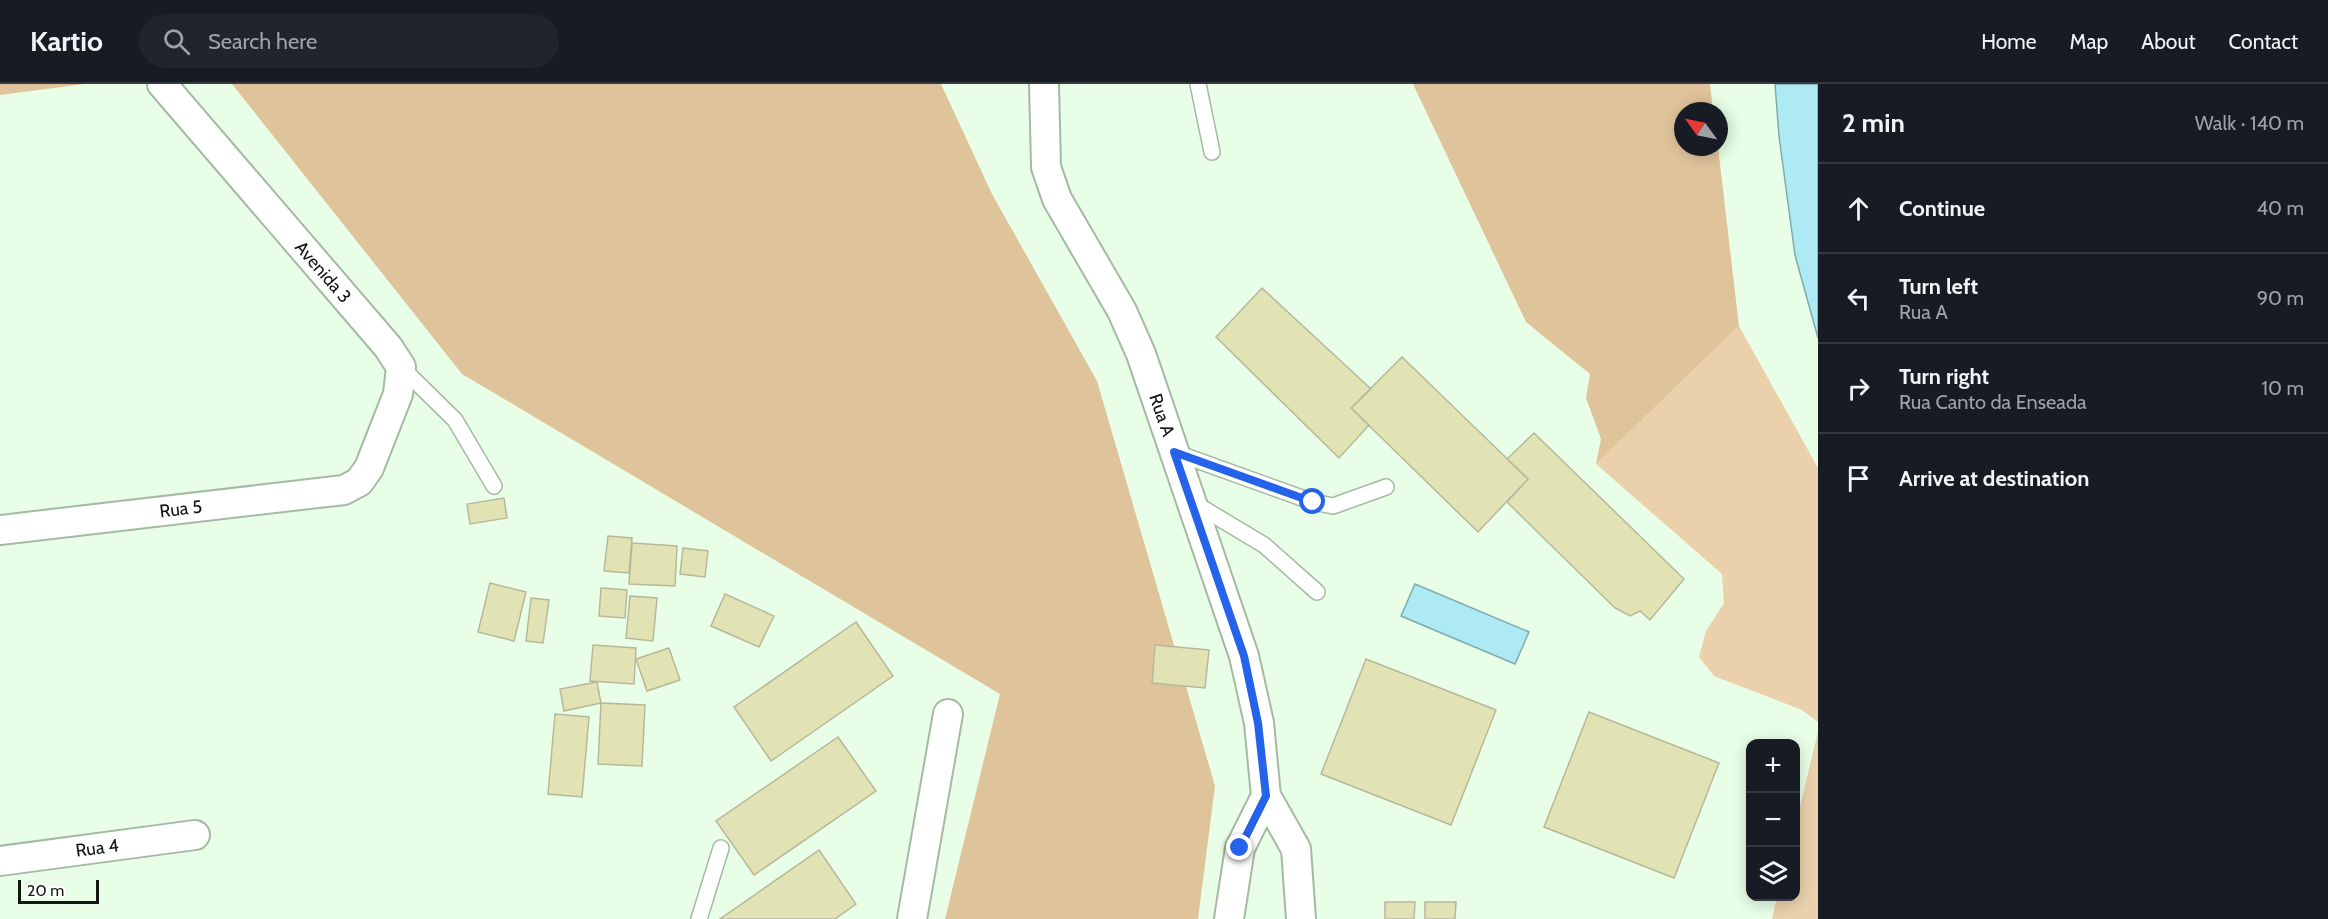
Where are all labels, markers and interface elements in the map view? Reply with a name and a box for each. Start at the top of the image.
search box [139,14,559,68]
text: Kartio [30,24,103,58]
icon: search [160,25,193,58]
text: Search here [208,28,317,55]
text: Home [1981,29,2037,54]
text: Map [2070,29,2108,54]
text: About [2141,29,2195,54]
text: Contact [2228,29,2298,54]
north arrow [1674,102,1728,156]
text: 2 min [1842,107,1905,139]
text: Walk · 140 m [2195,111,2304,135]
icon: ahead [1842,192,1875,225]
text: Continue [1899,195,1985,222]
text: 40 m [2256,196,2304,220]
street label: Avenida 3 [290,237,356,307]
text: Turn left [1899,273,1978,300]
icon: left [1842,282,1875,315]
text: 90 m [2257,286,2304,310]
text: Rua A [1899,300,1948,324]
text: Turn right [1899,363,1989,390]
icon: right [1842,372,1875,405]
text: 10 m [2261,376,2304,400]
text: Rua Canto da Enseada [1899,390,2087,414]
street label: Rua A [1144,391,1179,439]
icon: arrive [1842,462,1875,495]
text: Arrive at destination [1899,465,2089,492]
route start [1299,488,1325,514]
street label: Rua 5 [158,496,203,522]
map controls [1746,739,1800,901]
button: + [1746,739,1800,793]
button: − [1746,793,1800,847]
street label: Rua 4 [74,834,120,862]
route end [1226,834,1252,860]
button: layers [1746,847,1800,901]
scale bar [18,877,99,904]
text: 20 m [27,881,64,900]

